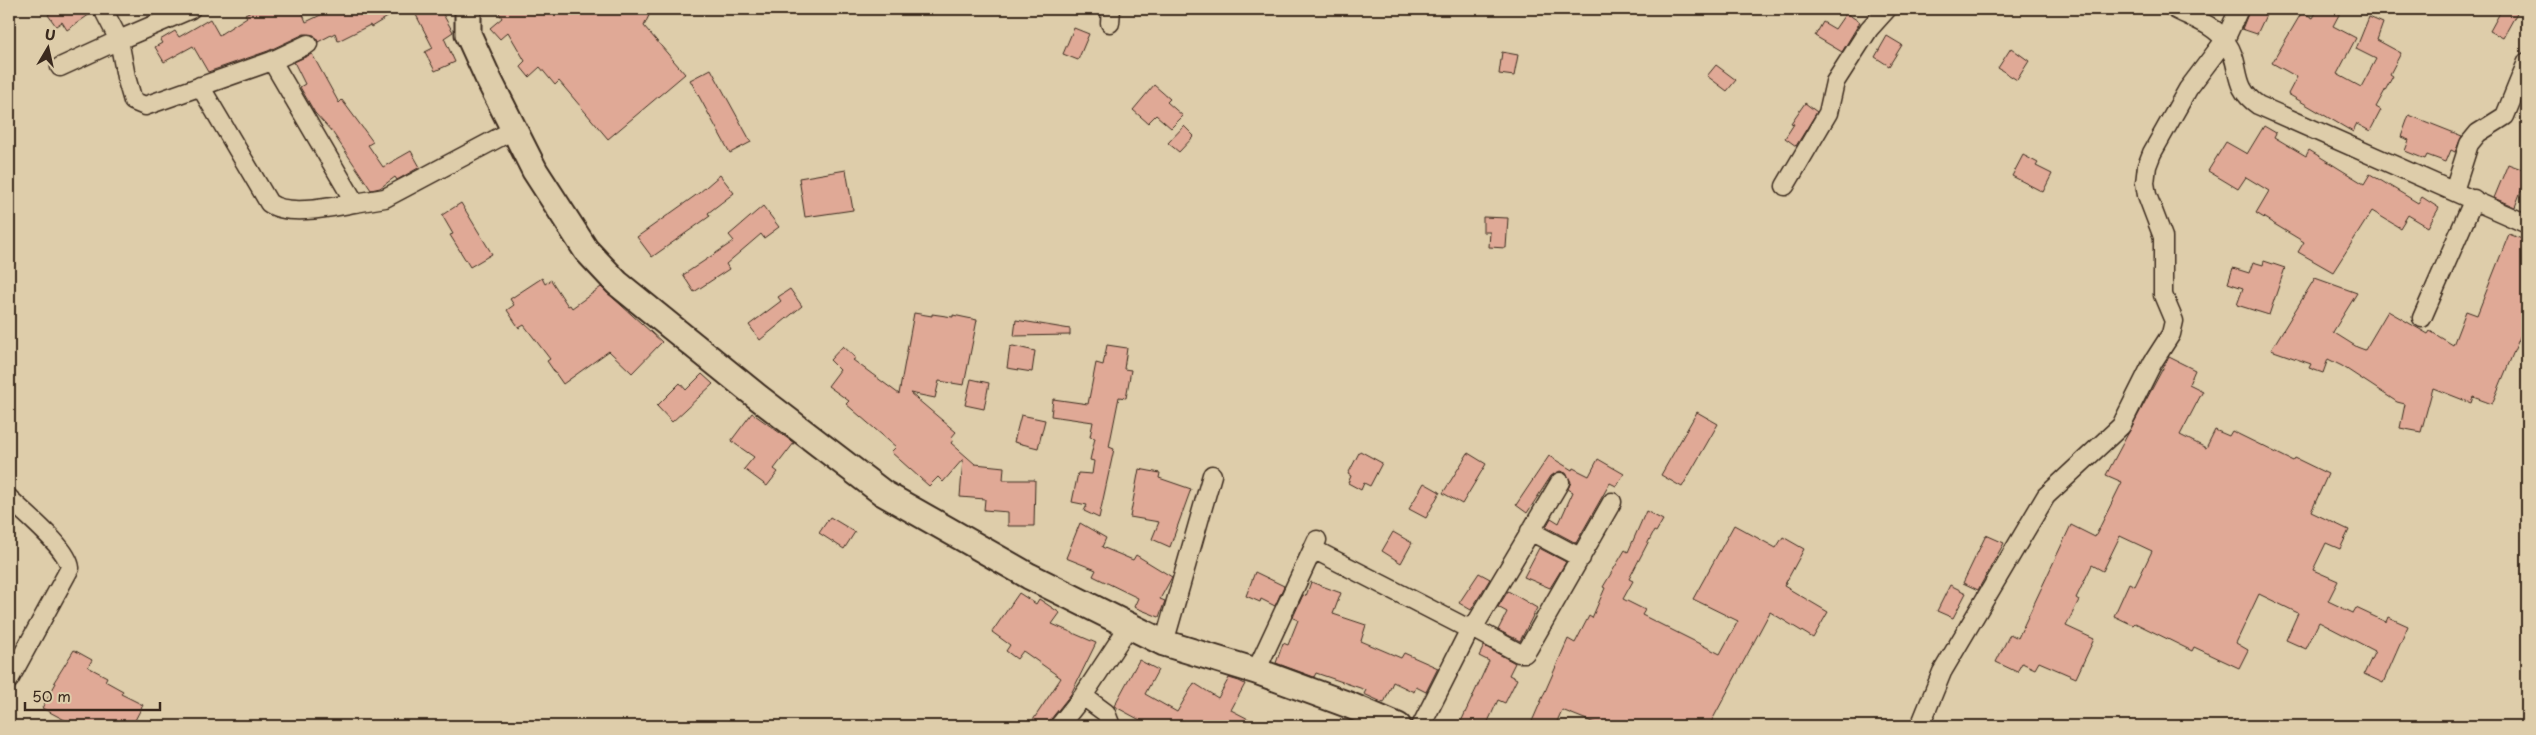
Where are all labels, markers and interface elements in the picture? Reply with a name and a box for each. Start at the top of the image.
north arrow [22,22,72,72]
text: U [43,23,57,46]
scale bar [25,680,160,712]
text: 50 m [32,684,71,707]

